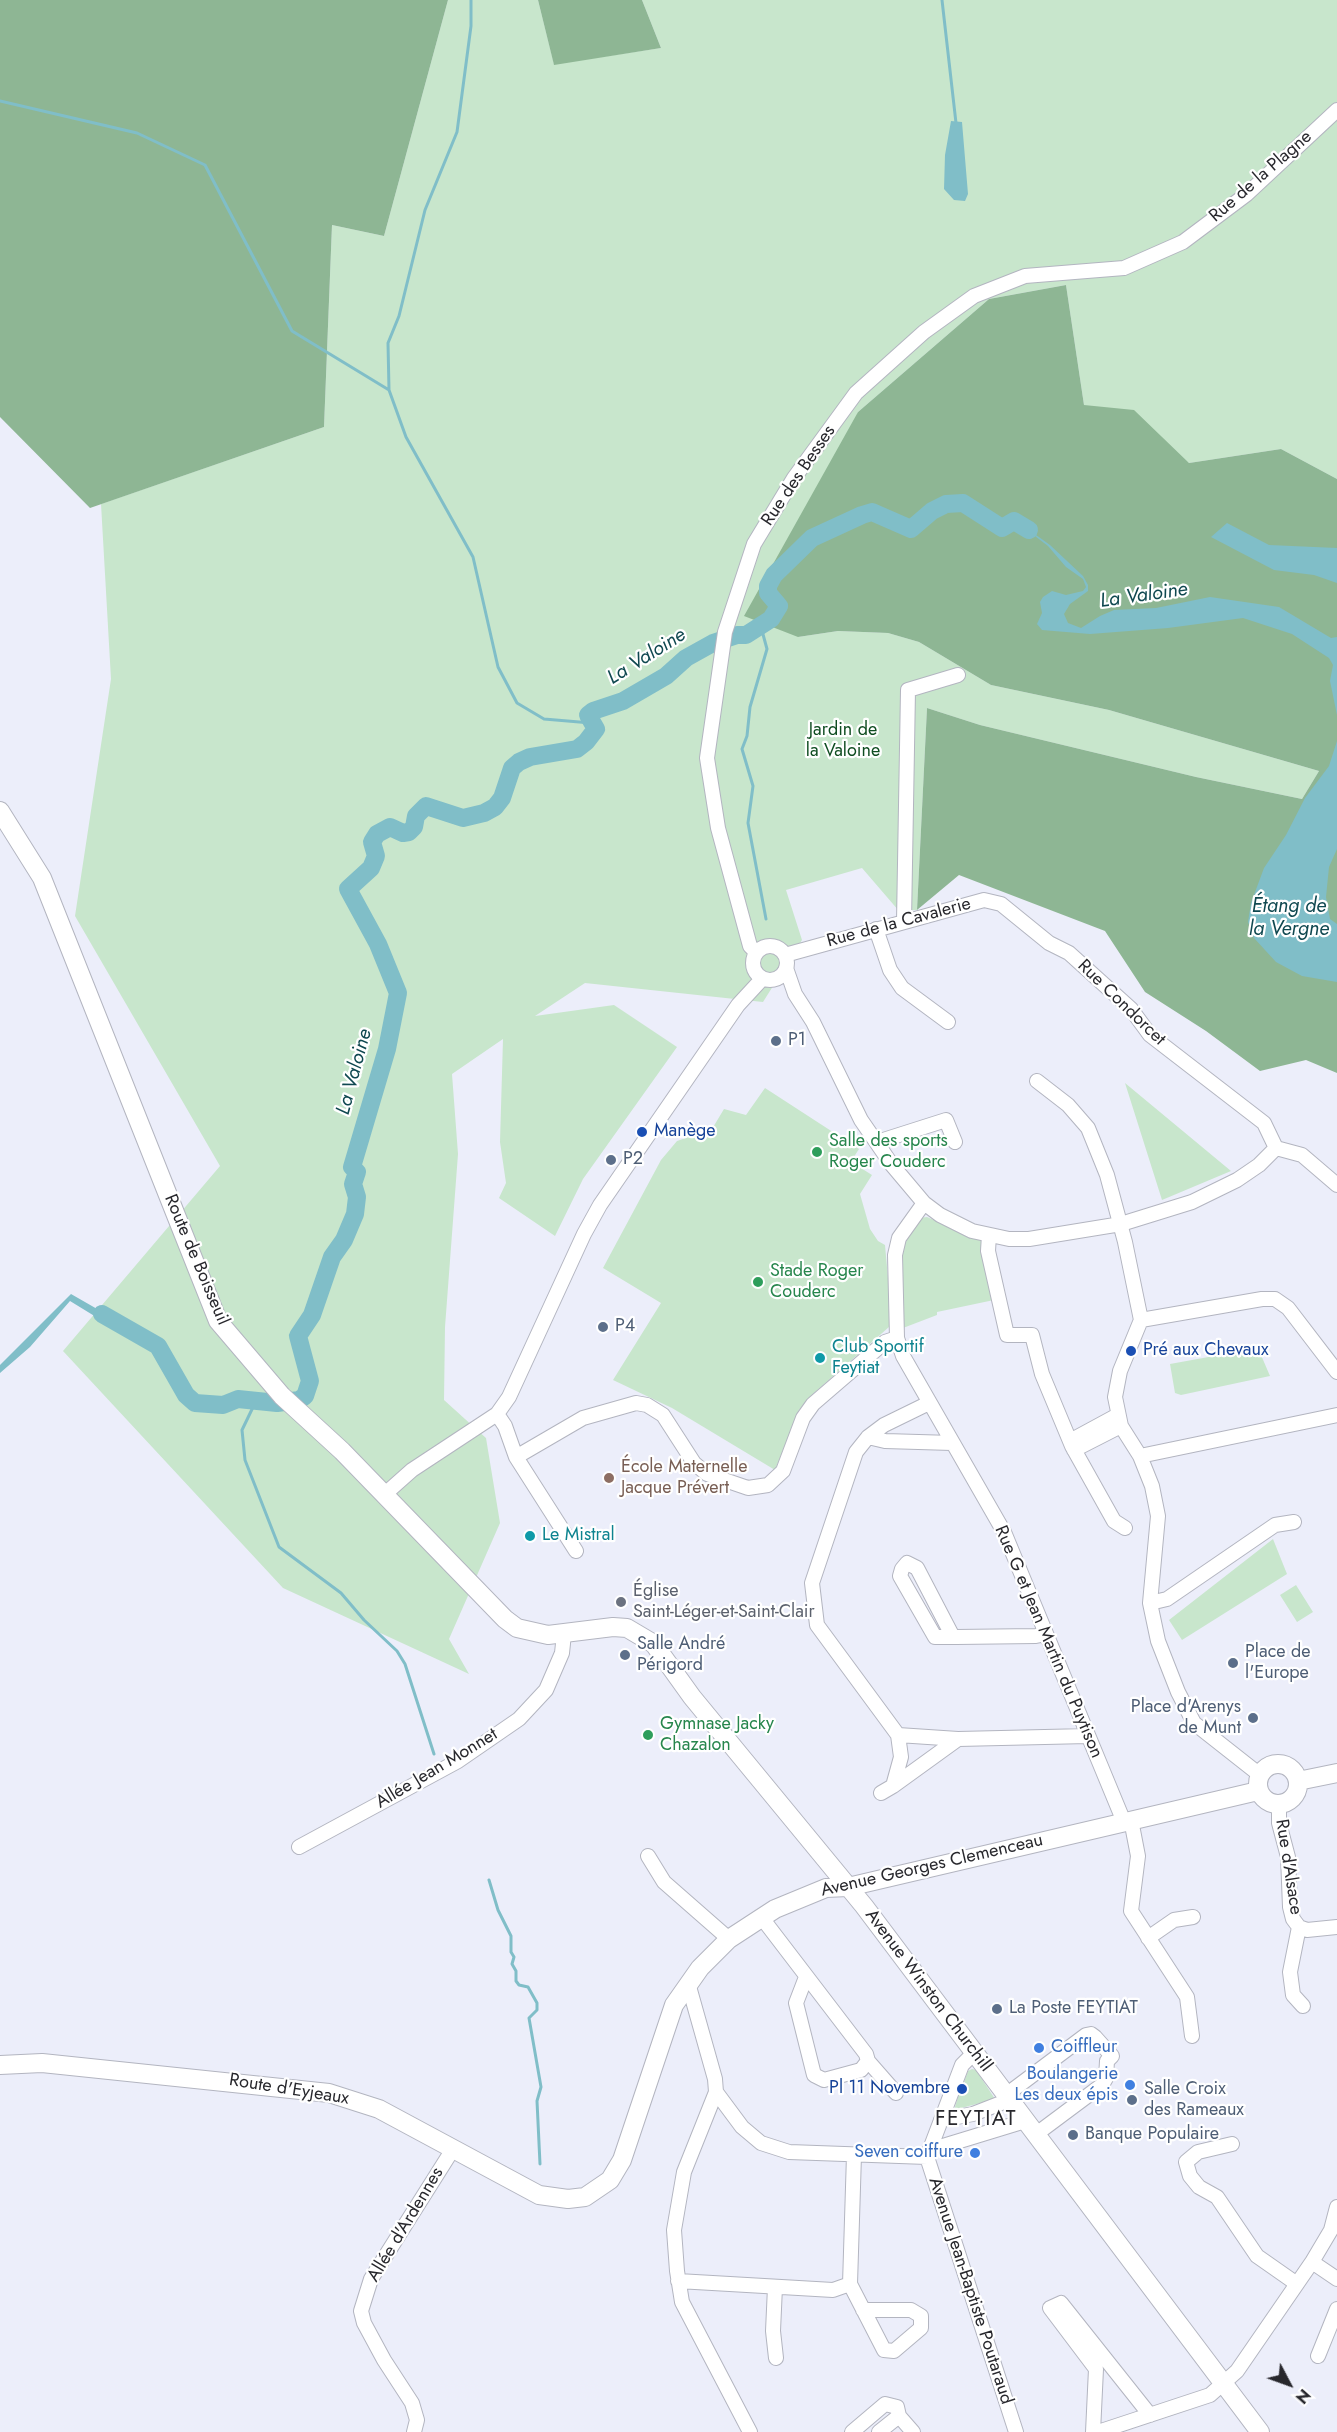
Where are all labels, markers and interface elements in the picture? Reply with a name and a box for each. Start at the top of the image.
street label: Rue de la Plagne [1205,127,1317,227]
street label: Rue des Besses [757,422,841,530]
water label: La Valoine [1099,578,1189,614]
water label: La Valoine [603,624,691,690]
park label: Jardin de la Valoine [806,720,880,762]
street label: Rue de la Cavalerie [825,893,973,953]
water label: Étang de la Vergne [1249,895,1329,942]
street label: Rue Condorcet [1072,956,1170,1050]
water label: La Valoine [332,1026,378,1118]
place label: P1 [788,1030,806,1052]
marker: P1 [769,1034,783,1048]
place label: Manège [654,1121,715,1143]
marker: Manège [635,1125,649,1139]
place label: Salle des sports Roger Couderc [829,1131,948,1174]
marker: Salle des sports Roger Couderc [810,1145,824,1159]
place label: P2 [623,1149,643,1171]
marker: P2 [604,1153,618,1167]
street label: Route de Boisseuil [159,1191,233,1329]
place label: Stade Roger Couderc [770,1261,863,1304]
marker: Stade Roger Couderc [751,1275,765,1289]
place label: P4 [615,1316,635,1338]
marker: P4 [596,1320,610,1334]
place label: Club Sportif Feytiat [832,1337,924,1380]
place label: Pré aux Chevaux [1143,1340,1269,1362]
marker: Pré aux Chevaux [1124,1344,1138,1358]
marker: Club Sportif Feytiat [813,1351,827,1365]
place label: École Maternelle Jacque Prévert [621,1457,747,1500]
marker: École Maternelle Jacque Prévert [602,1471,616,1485]
street label: Rue G et Jean Martin du Puytison [989,1523,1107,1761]
place label: Le Mistral [542,1525,615,1547]
marker: Le Mistral [523,1529,537,1543]
place label: Église Saint-Léger-et-Saint-Clair [633,1581,815,1624]
marker: Église Saint-Léger-et-Saint-Clair [614,1595,628,1609]
place label: Salle André Périgord [637,1634,725,1676]
place label: Place de l'Europe [1245,1642,1310,1684]
marker: Salle André Périgord [618,1648,632,1662]
marker: Place de l'Europe [1226,1656,1240,1670]
place label: Place d'Arenys de Munt [1131,1697,1241,1740]
marker: Place d'Arenys de Munt [1246,1711,1260,1725]
place label: Gymnase Jacky Chazalon [660,1714,774,1756]
street label: Allée Jean Monnet [372,1724,502,1814]
marker: Gymnase Jacky Chazalon [641,1728,655,1742]
street label: Rue d'Alsace [1270,1818,1306,1916]
street label: Avenue Georges Clemenceau [819,1830,1045,1902]
street label: Avenue Winston Churchill [860,1906,996,2076]
place label: La Poste FEYTIAT [1009,1998,1138,2020]
marker: La Poste FEYTIAT [990,2002,1004,2016]
place label: Coiffleur [1051,2037,1117,2059]
marker: Coiffleur [1032,2041,1046,2055]
place label: Boulangerie Les deux épis [1015,2064,1118,2106]
street label: Route d'Eyjeaux [228,2070,350,2110]
place label: Pl 11 Novembre [829,2078,950,2100]
marker: Boulangerie Les deux épis [1123,2078,1137,2092]
place label: Salle Croix des Rameaux [1144,2079,1244,2122]
marker: Pl 11 Novembre [955,2082,969,2096]
marker: Salle Croix des Rameaux [1125,2093,1139,2107]
district label: FEYTIAT [935,2107,1017,2133]
place label: Banque Populaire [1085,2124,1219,2146]
marker: Banque Populaire [1066,2128,1080,2142]
place label: Seven coiffure [854,2142,963,2164]
marker: Seven coiffure [968,2146,982,2160]
street label: Allée d'Ardennes [363,2164,449,2286]
street label: Avenue Jean-Baptiste Poutaraud [923,2175,1017,2407]
north arrow [1259,2354,1319,2414]
text: N [1290,2384,1316,2408]

